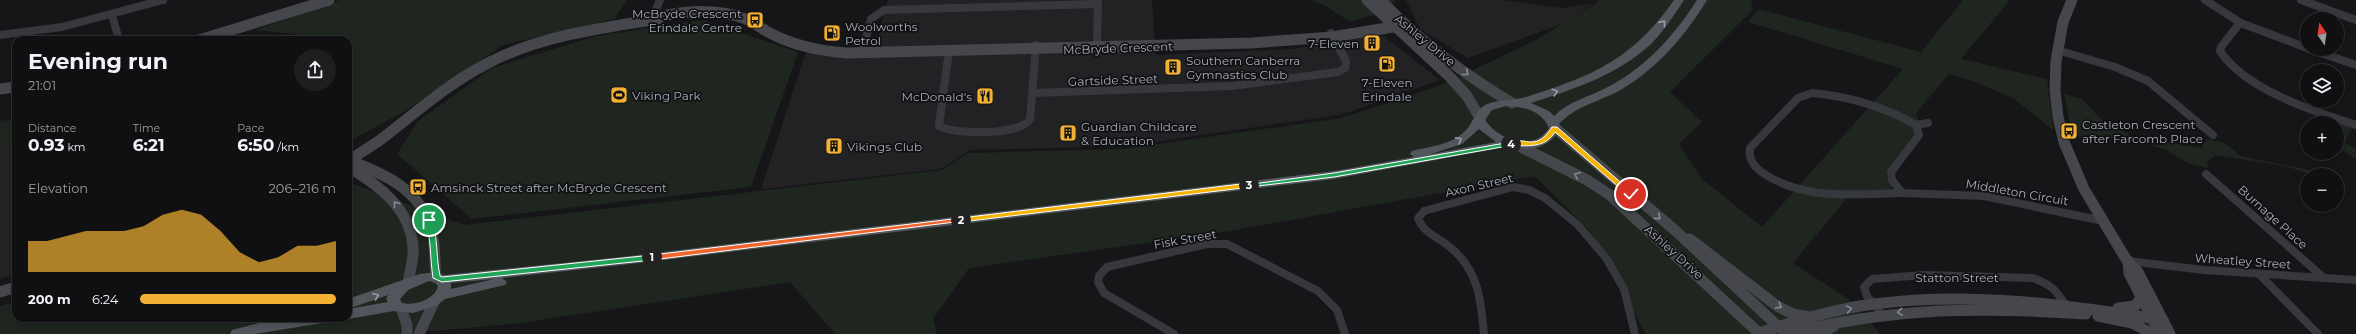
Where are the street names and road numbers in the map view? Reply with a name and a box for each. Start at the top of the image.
street label: Ashley Drive [1392,11,1458,69]
street label: McBryde Crescent [1063,39,1173,57]
street label: Gartside Street [1068,71,1158,89]
street label: Axon Street [1443,170,1515,200]
street label: Middleton Circuit [1964,176,2070,208]
street label: Burnage Place [2235,182,2311,252]
street label: Ashley Drive [1641,222,1707,282]
street label: Fisk Street [1153,226,1218,252]
street label: Wheatley Street [2194,250,2292,272]
street label: Statton Street [1915,270,1999,285]

